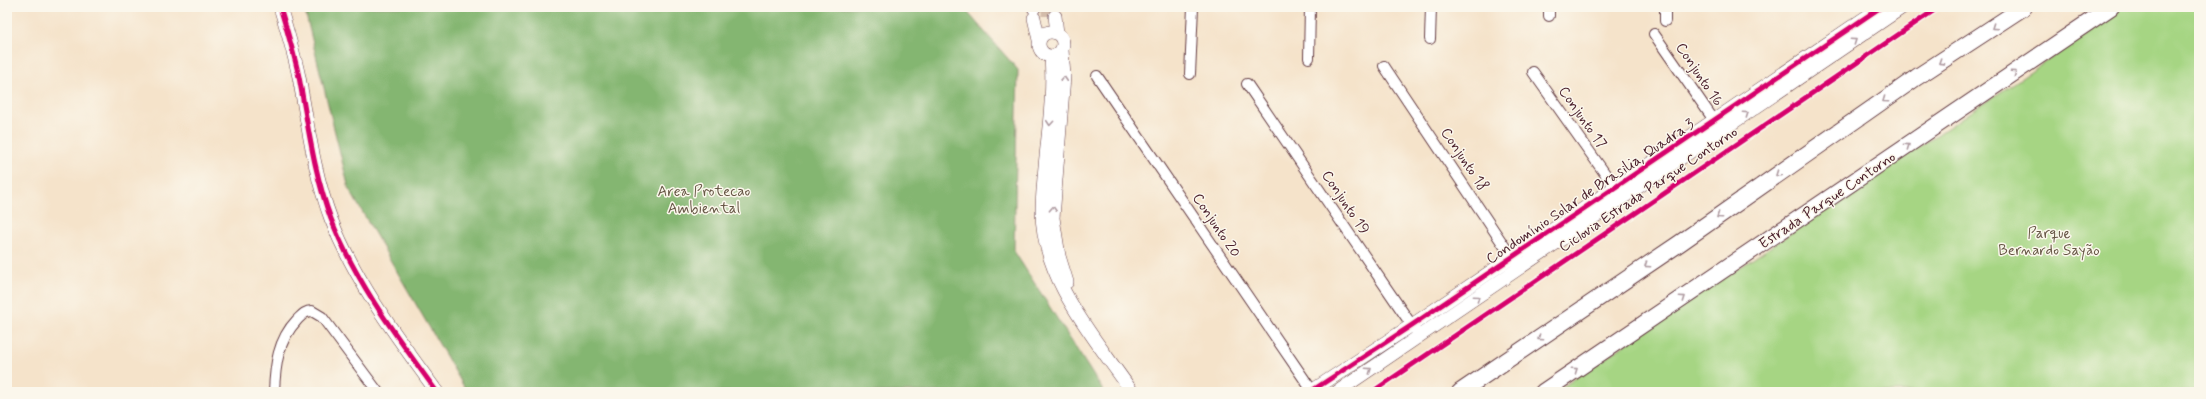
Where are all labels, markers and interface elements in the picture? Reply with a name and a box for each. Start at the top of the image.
one-way arrow [1992,22,1999,29]
one-way arrow [1850,38,1857,45]
street label: Conjunto 16 [1671,39,1728,110]
one-way arrow [1938,58,1945,65]
one-way arrow [2010,70,2017,78]
one-way arrow [1059,76,1068,82]
street label: Conjunto 17 [1553,82,1611,153]
one-way arrow [1882,95,1889,103]
one-way arrow [1742,111,1749,119]
street label: Condomínio Solar de Brasilia, Quadra 3 [1483,114,1699,269]
one-way arrow [1045,120,1054,126]
street label: Ciclovia Estrada Parque Contorno [1555,122,1742,257]
street label: Conjunto 18 [1436,124,1493,195]
one-way arrow [1903,143,1910,151]
street label: Estrada Parque Contorno [1755,147,1900,254]
street label: Conjunto 19 [1316,167,1374,238]
one-way arrow [1775,169,1782,177]
park label: Area Protecao Ambiental [658,182,751,219]
street label: Conjunto 20 [1187,190,1245,262]
one-way arrow [1049,206,1058,212]
one-way arrow [1716,211,1723,218]
park label: Parque Bernardo Sayão [1998,224,2100,261]
one-way arrow [1645,260,1652,267]
one-way arrow [1473,295,1480,303]
one-way arrow [1679,295,1686,302]
one-way arrow [1537,333,1544,341]
one-way arrow [1365,368,1372,375]
one-way arrow [1571,368,1578,375]

